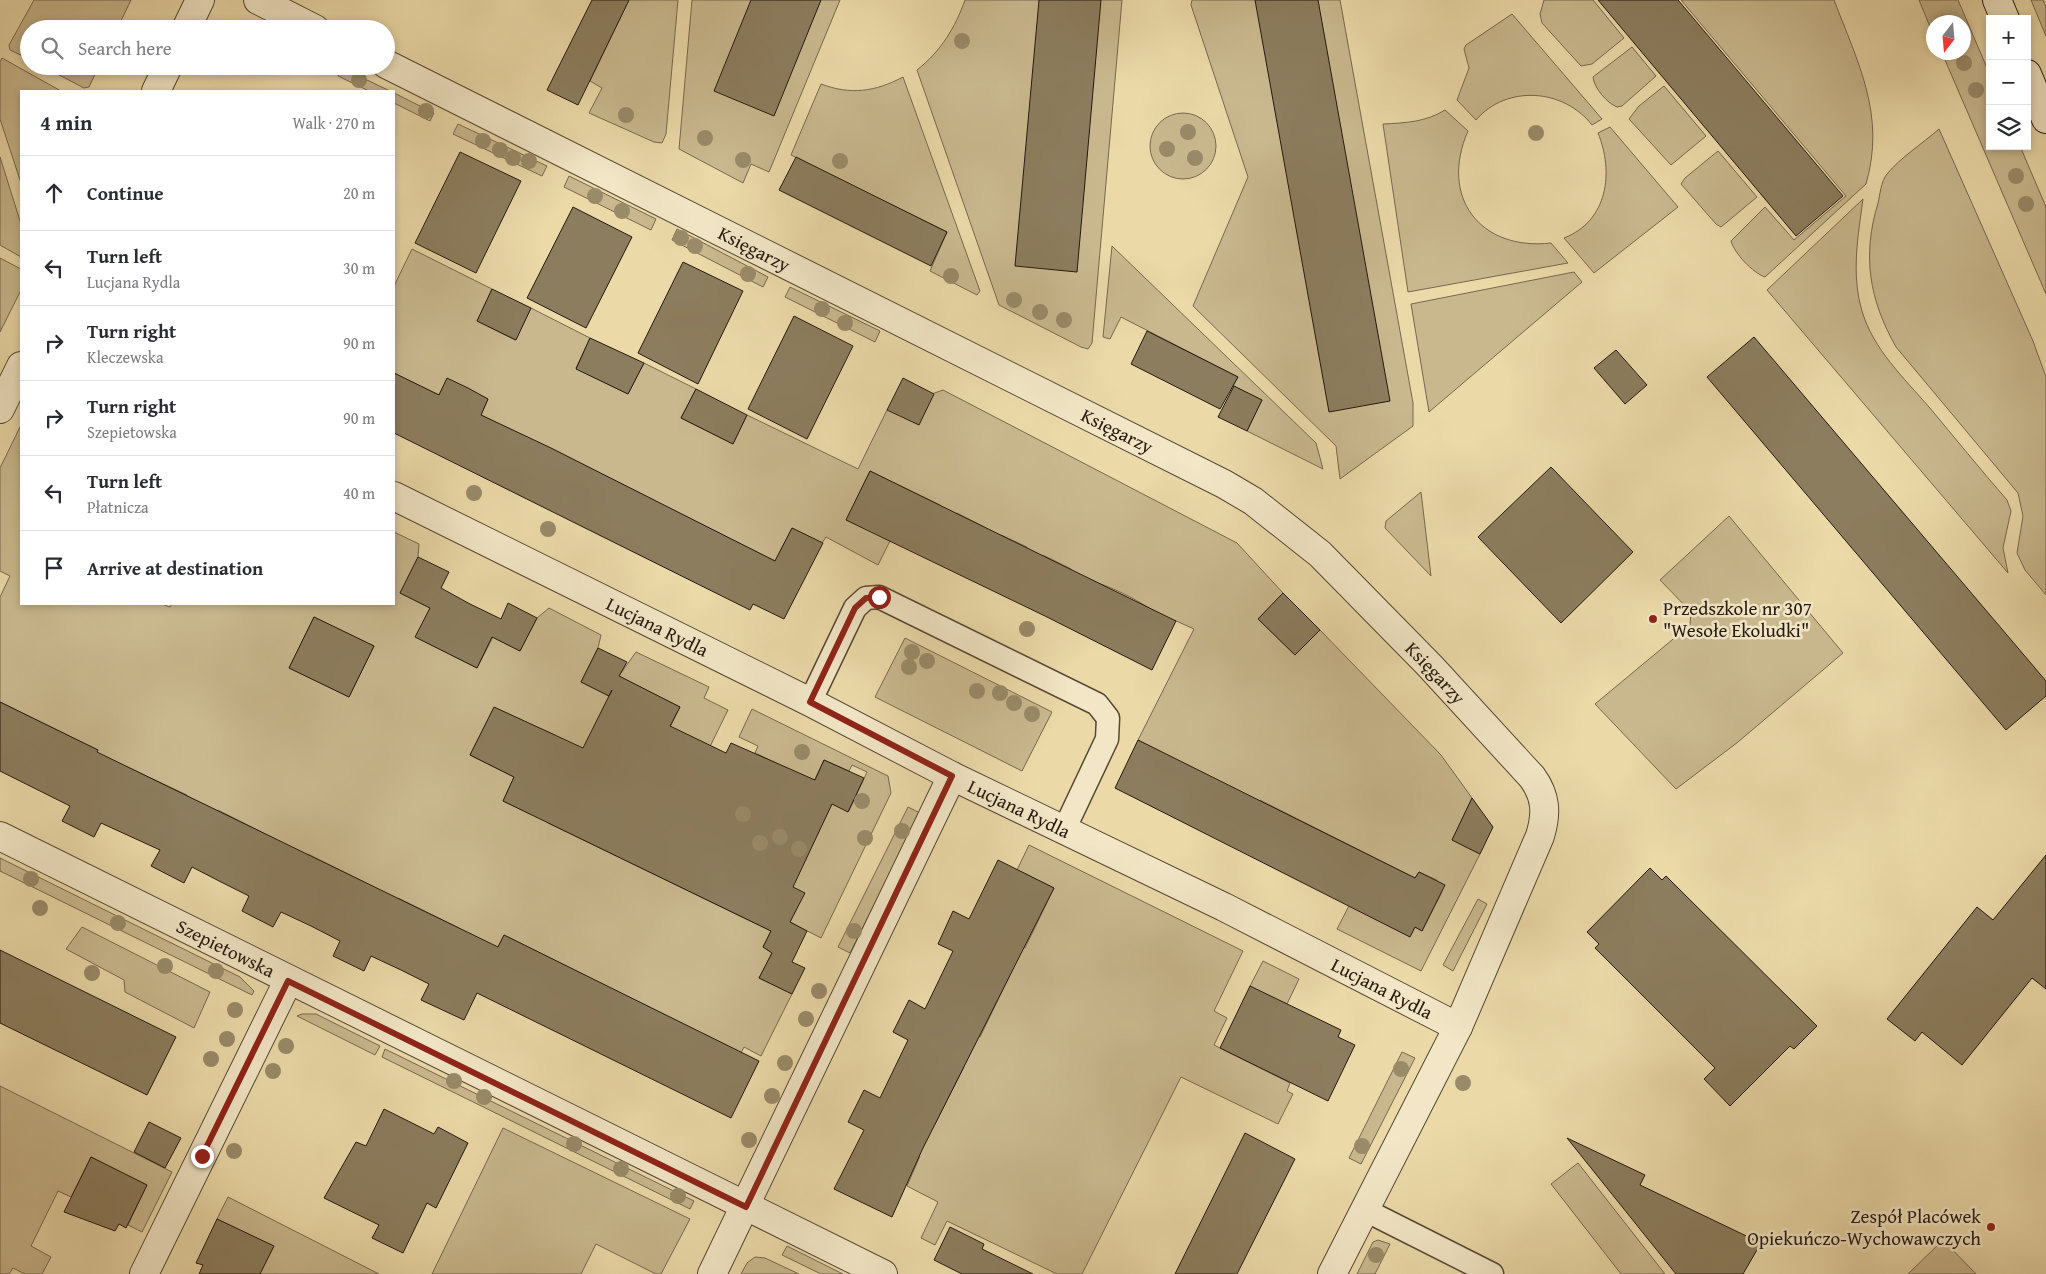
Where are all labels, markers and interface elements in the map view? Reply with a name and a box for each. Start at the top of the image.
north arrow [1926,15,1971,60]
map controls [1986,15,2031,150]
button: + [1986,15,2031,60]
search box [20,20,395,75]
icon: search [38,34,66,62]
text: Search here [78,34,172,62]
button: − [1986,60,2031,105]
button: layers [1986,105,2031,150]
text: 4 min [40,107,92,138]
text: Walk · 270 m [292,111,375,135]
icon: ahead [40,179,68,207]
text: Continue [87,179,164,207]
text: 20 m [343,181,375,205]
street label: Księgarzy [714,219,796,279]
text: Turn left [87,242,162,270]
icon: left [40,254,68,282]
text: 30 m [343,256,375,280]
text: Lucjana Rydla [87,270,180,294]
text: Turn right [87,317,176,345]
icon: right [40,329,68,357]
text: 90 m [343,331,375,355]
text: Kleczewska [87,345,163,369]
text: Turn right [87,392,176,420]
street label: Księgarzy [1077,401,1159,461]
icon: right [40,404,68,432]
text: 90 m [343,406,375,430]
text: Szepietowska [87,420,177,444]
text: Turn left [87,467,162,495]
icon: left [40,479,68,507]
text: 40 m [343,481,375,505]
text: Płatnicza [87,495,149,519]
icon: arrive [40,554,68,582]
text: Arrive at destination [87,554,263,582]
route start [868,586,891,609]
street label: Lucjana Rydla [602,589,713,664]
place label: Przedszkole nr 307 "Wesołe Ekoludki" [1663,594,1812,644]
marker: Przedszkole nr 307 "Wesołe Ekoludki" [1647,613,1659,625]
street label: Księgarzy [1399,635,1473,711]
street label: Lucjana Rydla [963,772,1075,845]
street label: Szepietowska [172,912,280,984]
street label: Lucjana Rydla [1326,950,1438,1026]
route end [191,1145,214,1168]
place label: Zespół Placówek Opiekuńczo-Wychowawczych [1747,1202,1981,1252]
marker: Zespół Placówek Opiekuńczo-Wychowawczych [1985,1221,1997,1233]

